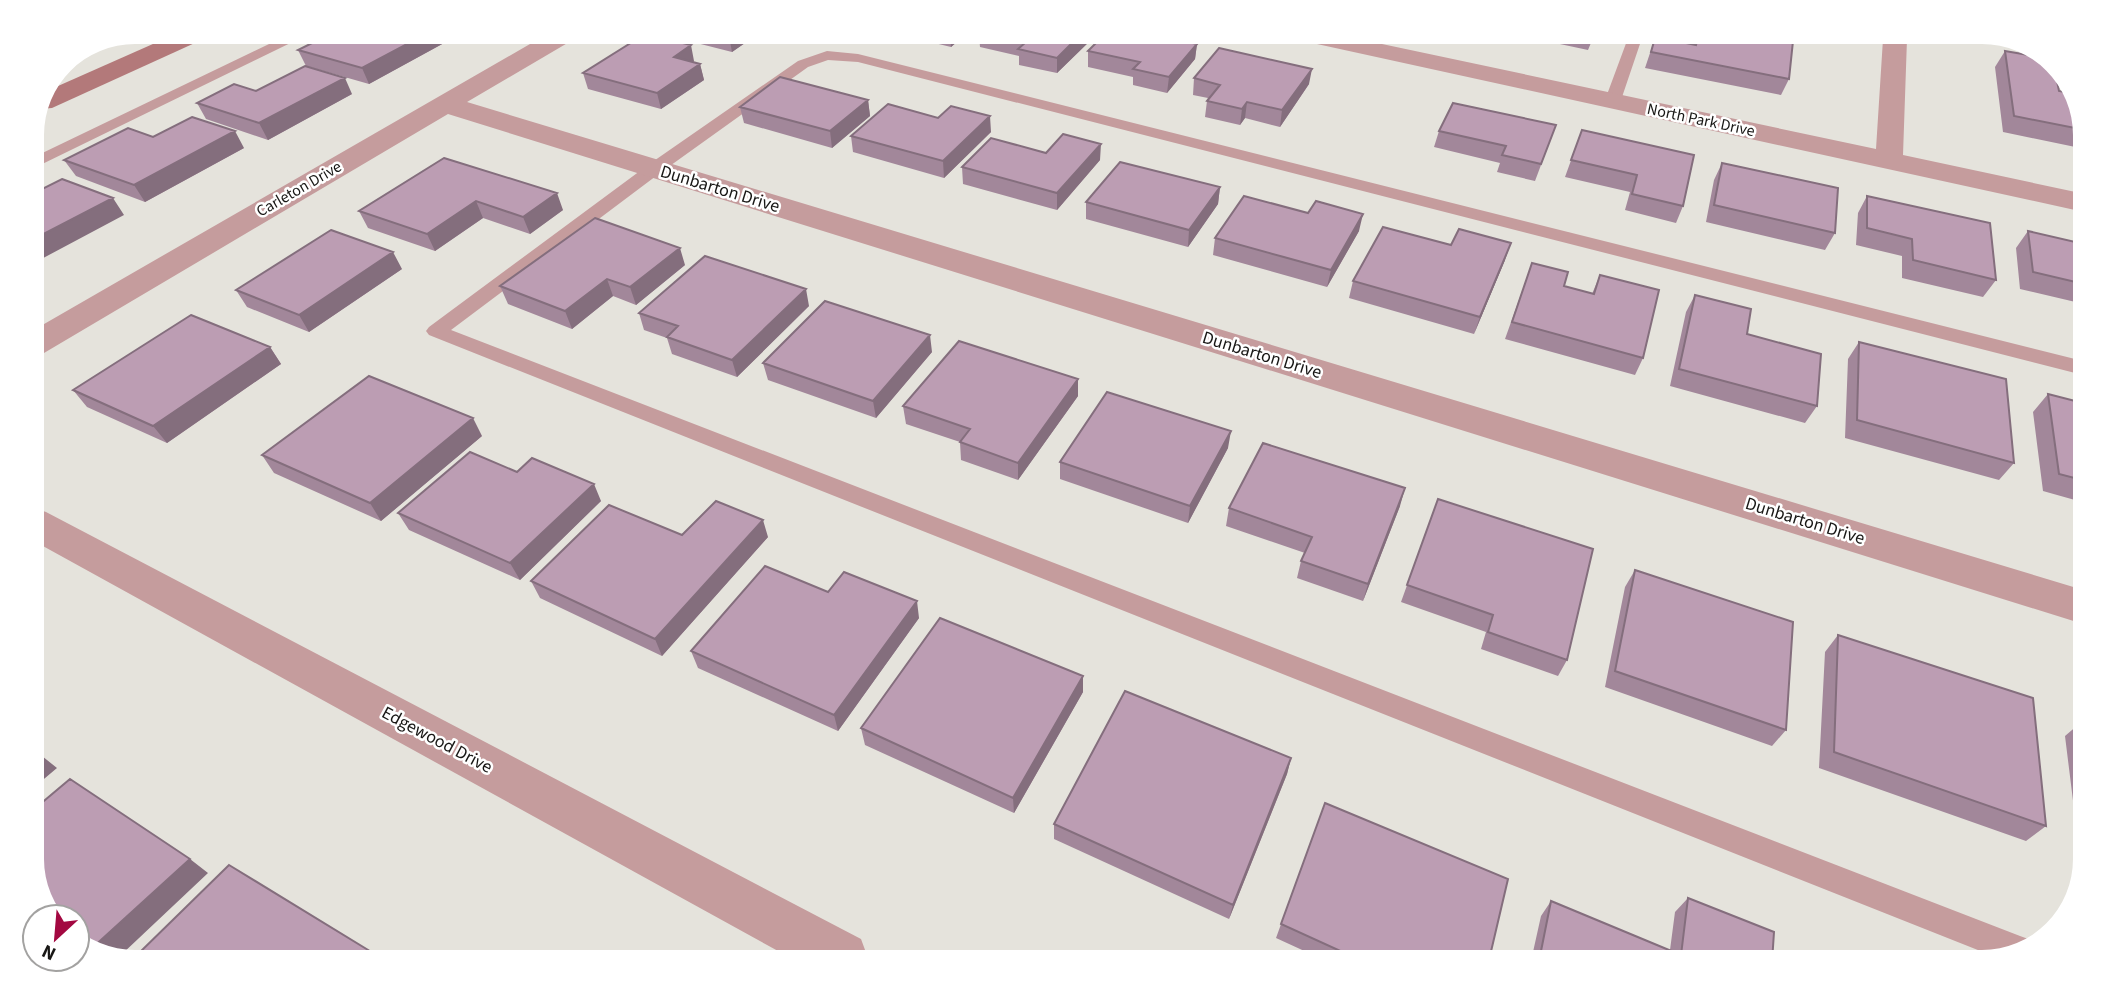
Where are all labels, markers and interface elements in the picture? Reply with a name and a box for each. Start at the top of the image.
street label: North Park Drive [1645,98,1757,142]
street label: Carleton Drive [252,156,346,222]
street label: Dunbarton Drive [657,159,783,219]
street label: Dunbarton Drive [1199,325,1325,385]
street label: Dunbarton Drive [1742,491,1868,551]
street label: Edgewood Drive [377,700,497,780]
north arrow [21,903,91,973]
text: N [38,937,61,967]

